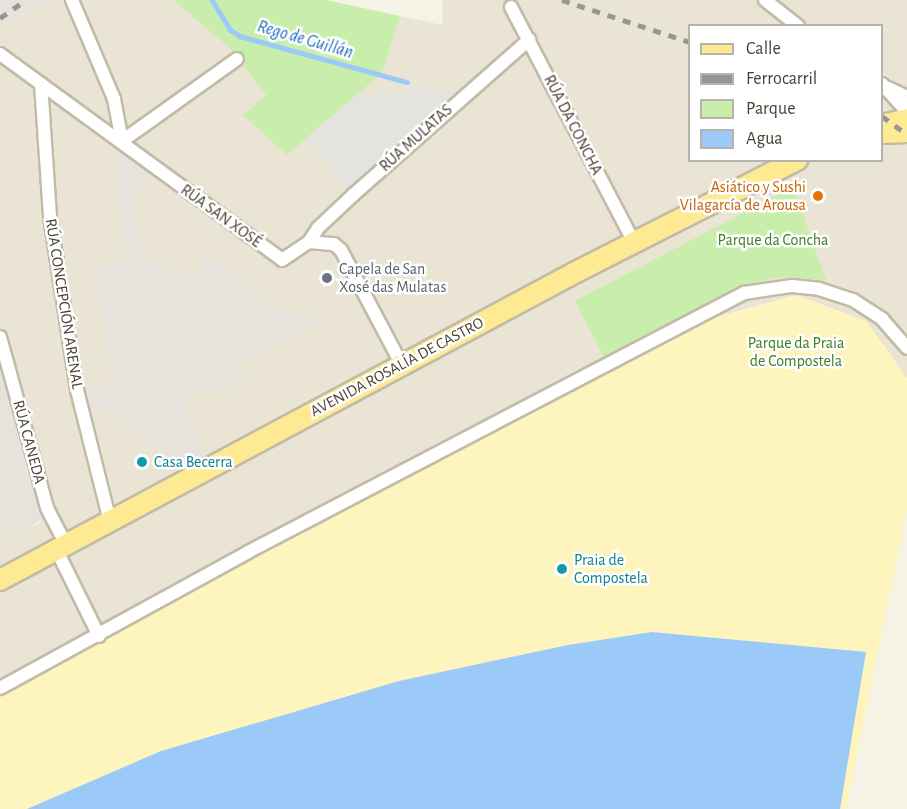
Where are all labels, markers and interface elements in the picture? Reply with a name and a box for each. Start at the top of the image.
water label: Rego de Guillán [255,16,355,64]
legend [688,24,883,162]
text: Calle [746,40,781,58]
text: Ferrocarril [746,70,817,88]
street label: RÚA DA CONCHA [540,72,606,178]
street label: RÚA MULATAS [376,100,456,176]
text: Parque [746,100,795,118]
text: Agua [746,130,783,148]
place label: Asiático y Sushi Vilagarcía de Arousa [680,177,806,215]
street label: RÚA SAN XOSÉ [177,180,265,252]
marker: Asiático y Sushi Vilagarcía de Arousa [811,189,825,203]
street label: RÚA CONCEPCIÓN ARENAL [41,217,87,391]
park label: Parque da Concha [718,230,828,250]
place label: Capela de San Xosé das Mulatas [339,259,446,297]
marker: Capela de San Xosé das Mulatas [320,271,334,285]
street label: AVENIDA ROSALÍA DE CASTRO [307,313,487,421]
park label: Parque da Praia de Compostela [748,333,844,371]
street label: RÚA CANEDA [9,398,49,486]
place label: Casa Becerra [154,452,233,472]
marker: Casa Becerra [135,455,149,469]
place label: Praia de Compostela [574,550,648,588]
marker: Praia de Compostela [555,562,569,576]

